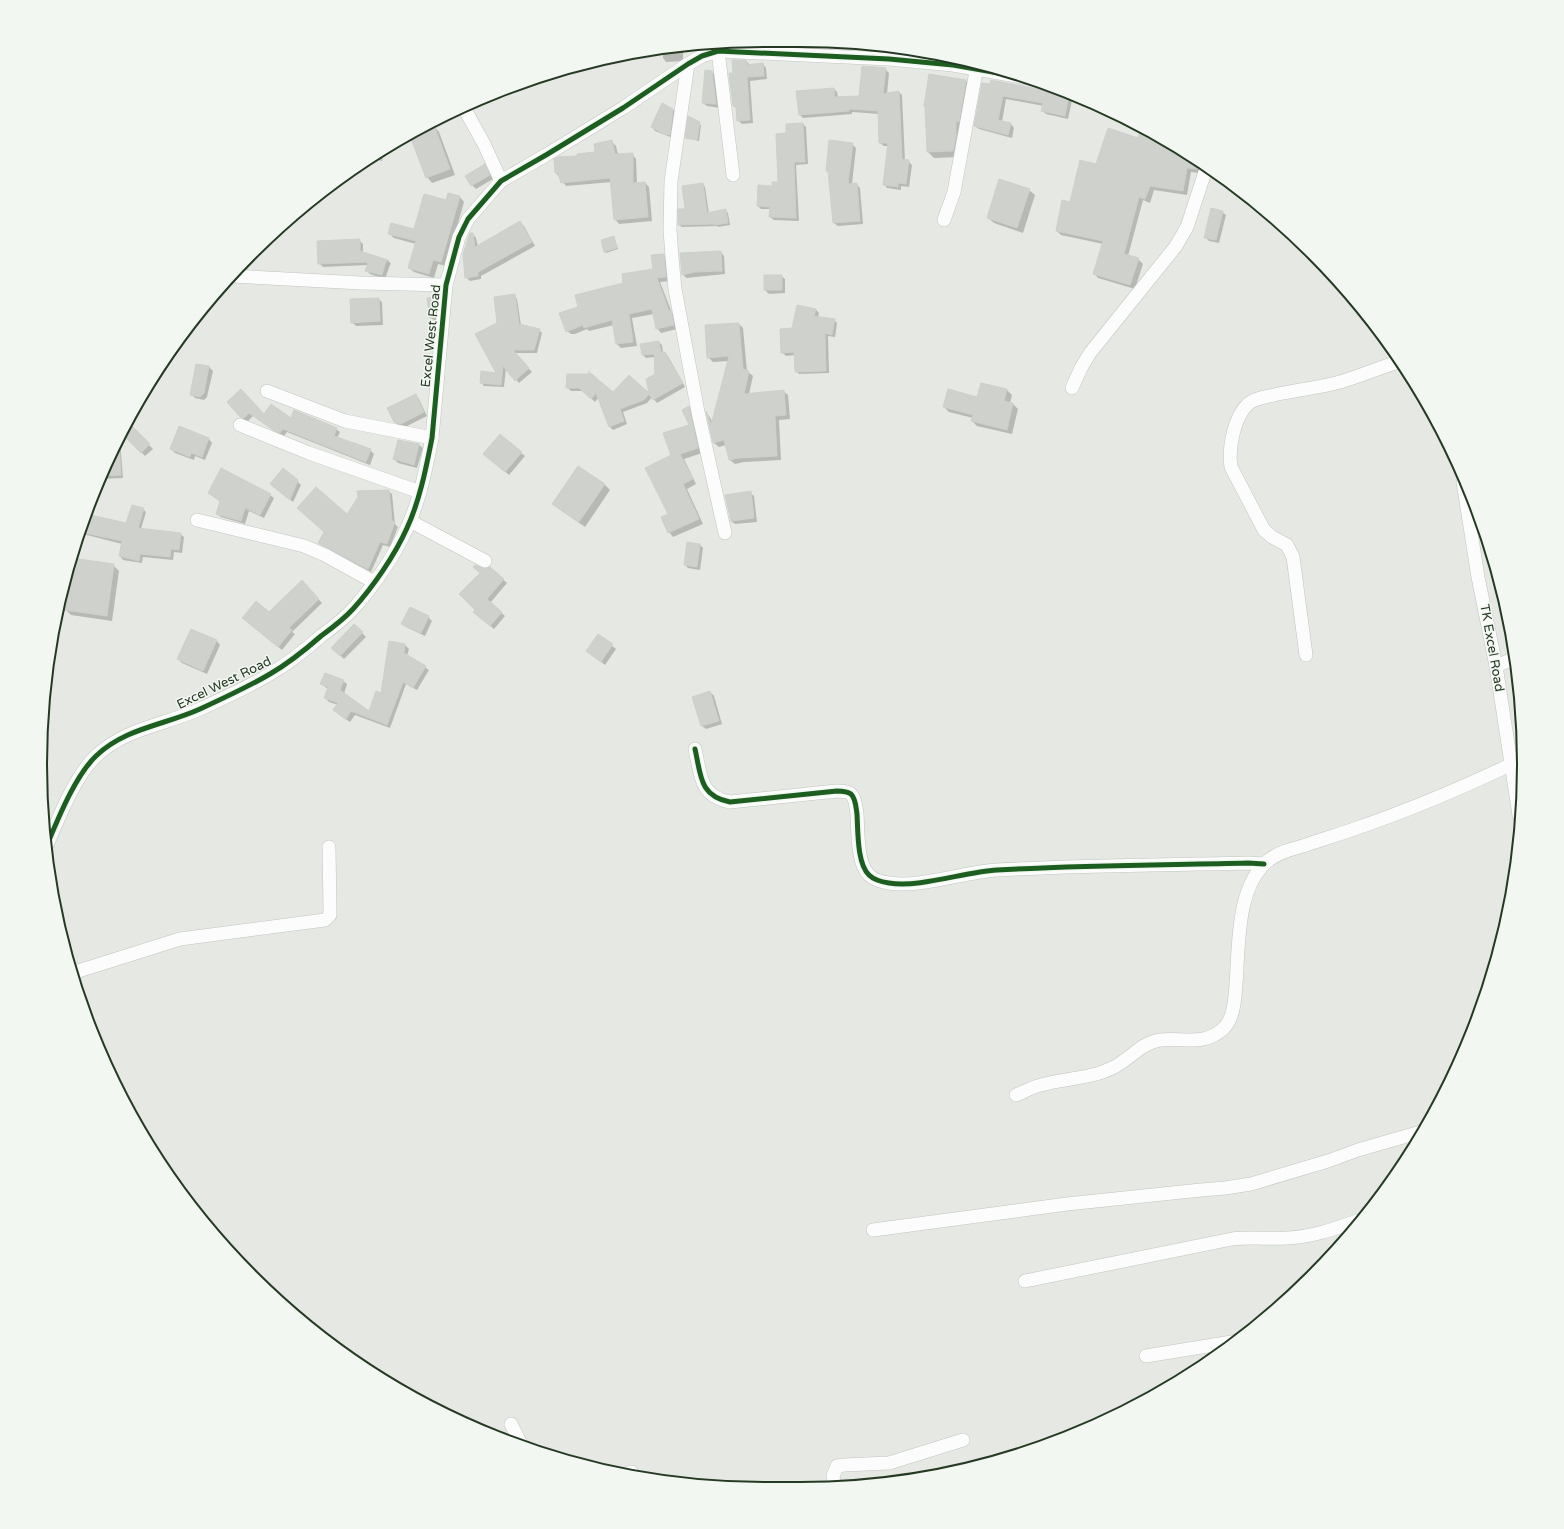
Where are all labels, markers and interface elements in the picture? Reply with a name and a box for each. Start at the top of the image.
street label: Excel West Road [418,284,444,388]
street label: TK Excel Road [1476,603,1508,693]
street label: Excel West Road [174,653,274,713]

